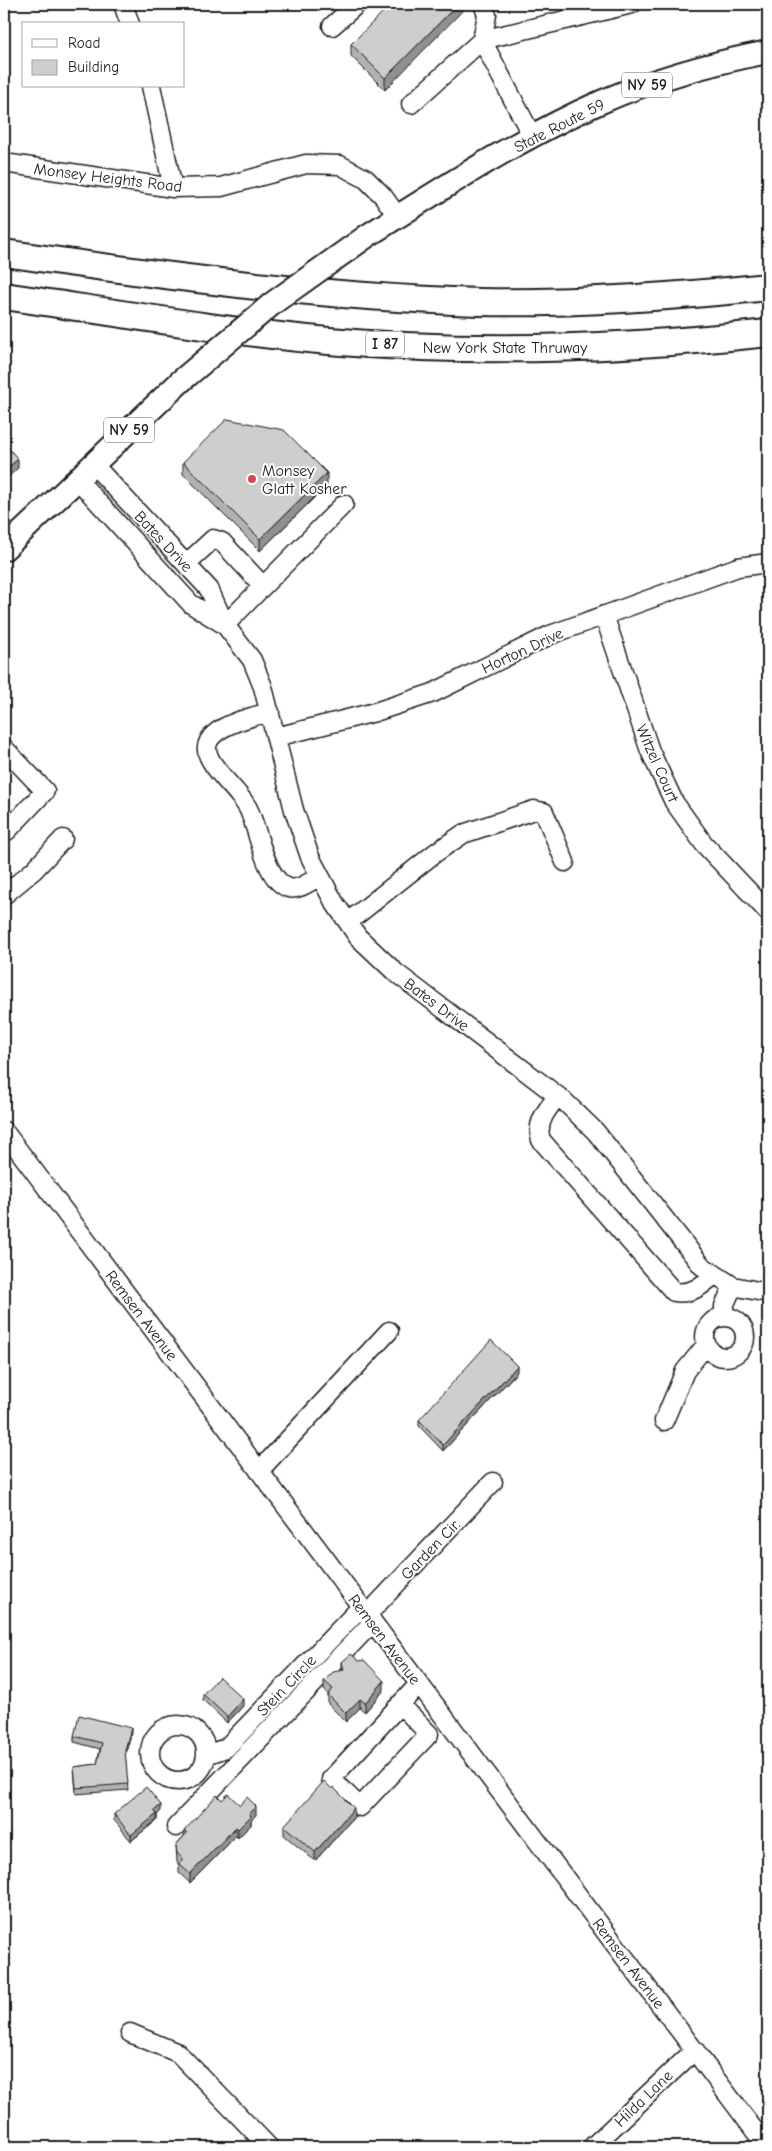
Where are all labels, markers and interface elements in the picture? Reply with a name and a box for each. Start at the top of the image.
legend [22,22,185,88]
text: Road [68,34,100,52]
text: Building [68,58,119,76]
road number: NY 59 [622,72,672,98]
street label: State Route 59 [511,95,608,156]
street label: Monsey Heights Road [33,160,183,196]
road number: I 87 [366,332,404,356]
street label: New York State Thruway [423,339,588,357]
road number: NY 59 [104,418,154,442]
place label: Monsey Glatt Kosher [262,462,347,498]
marker: Monsey Glatt Kosher [246,473,258,485]
street label: Bates Drive [131,507,196,576]
street label: Horton Drive [479,624,566,678]
street label: Witzel Court [632,722,682,805]
street label: Bates Drive [400,975,472,1035]
street label: Remsen Avenue [101,1267,181,1364]
street label: Garden Cir. [398,1516,464,1584]
street label: Remsen Avenue [344,1591,424,1688]
street label: Stein Circle [253,1652,320,1720]
street label: Remsen Avenue [588,1915,668,2012]
street label: Hilda Lane [611,2067,676,2131]

